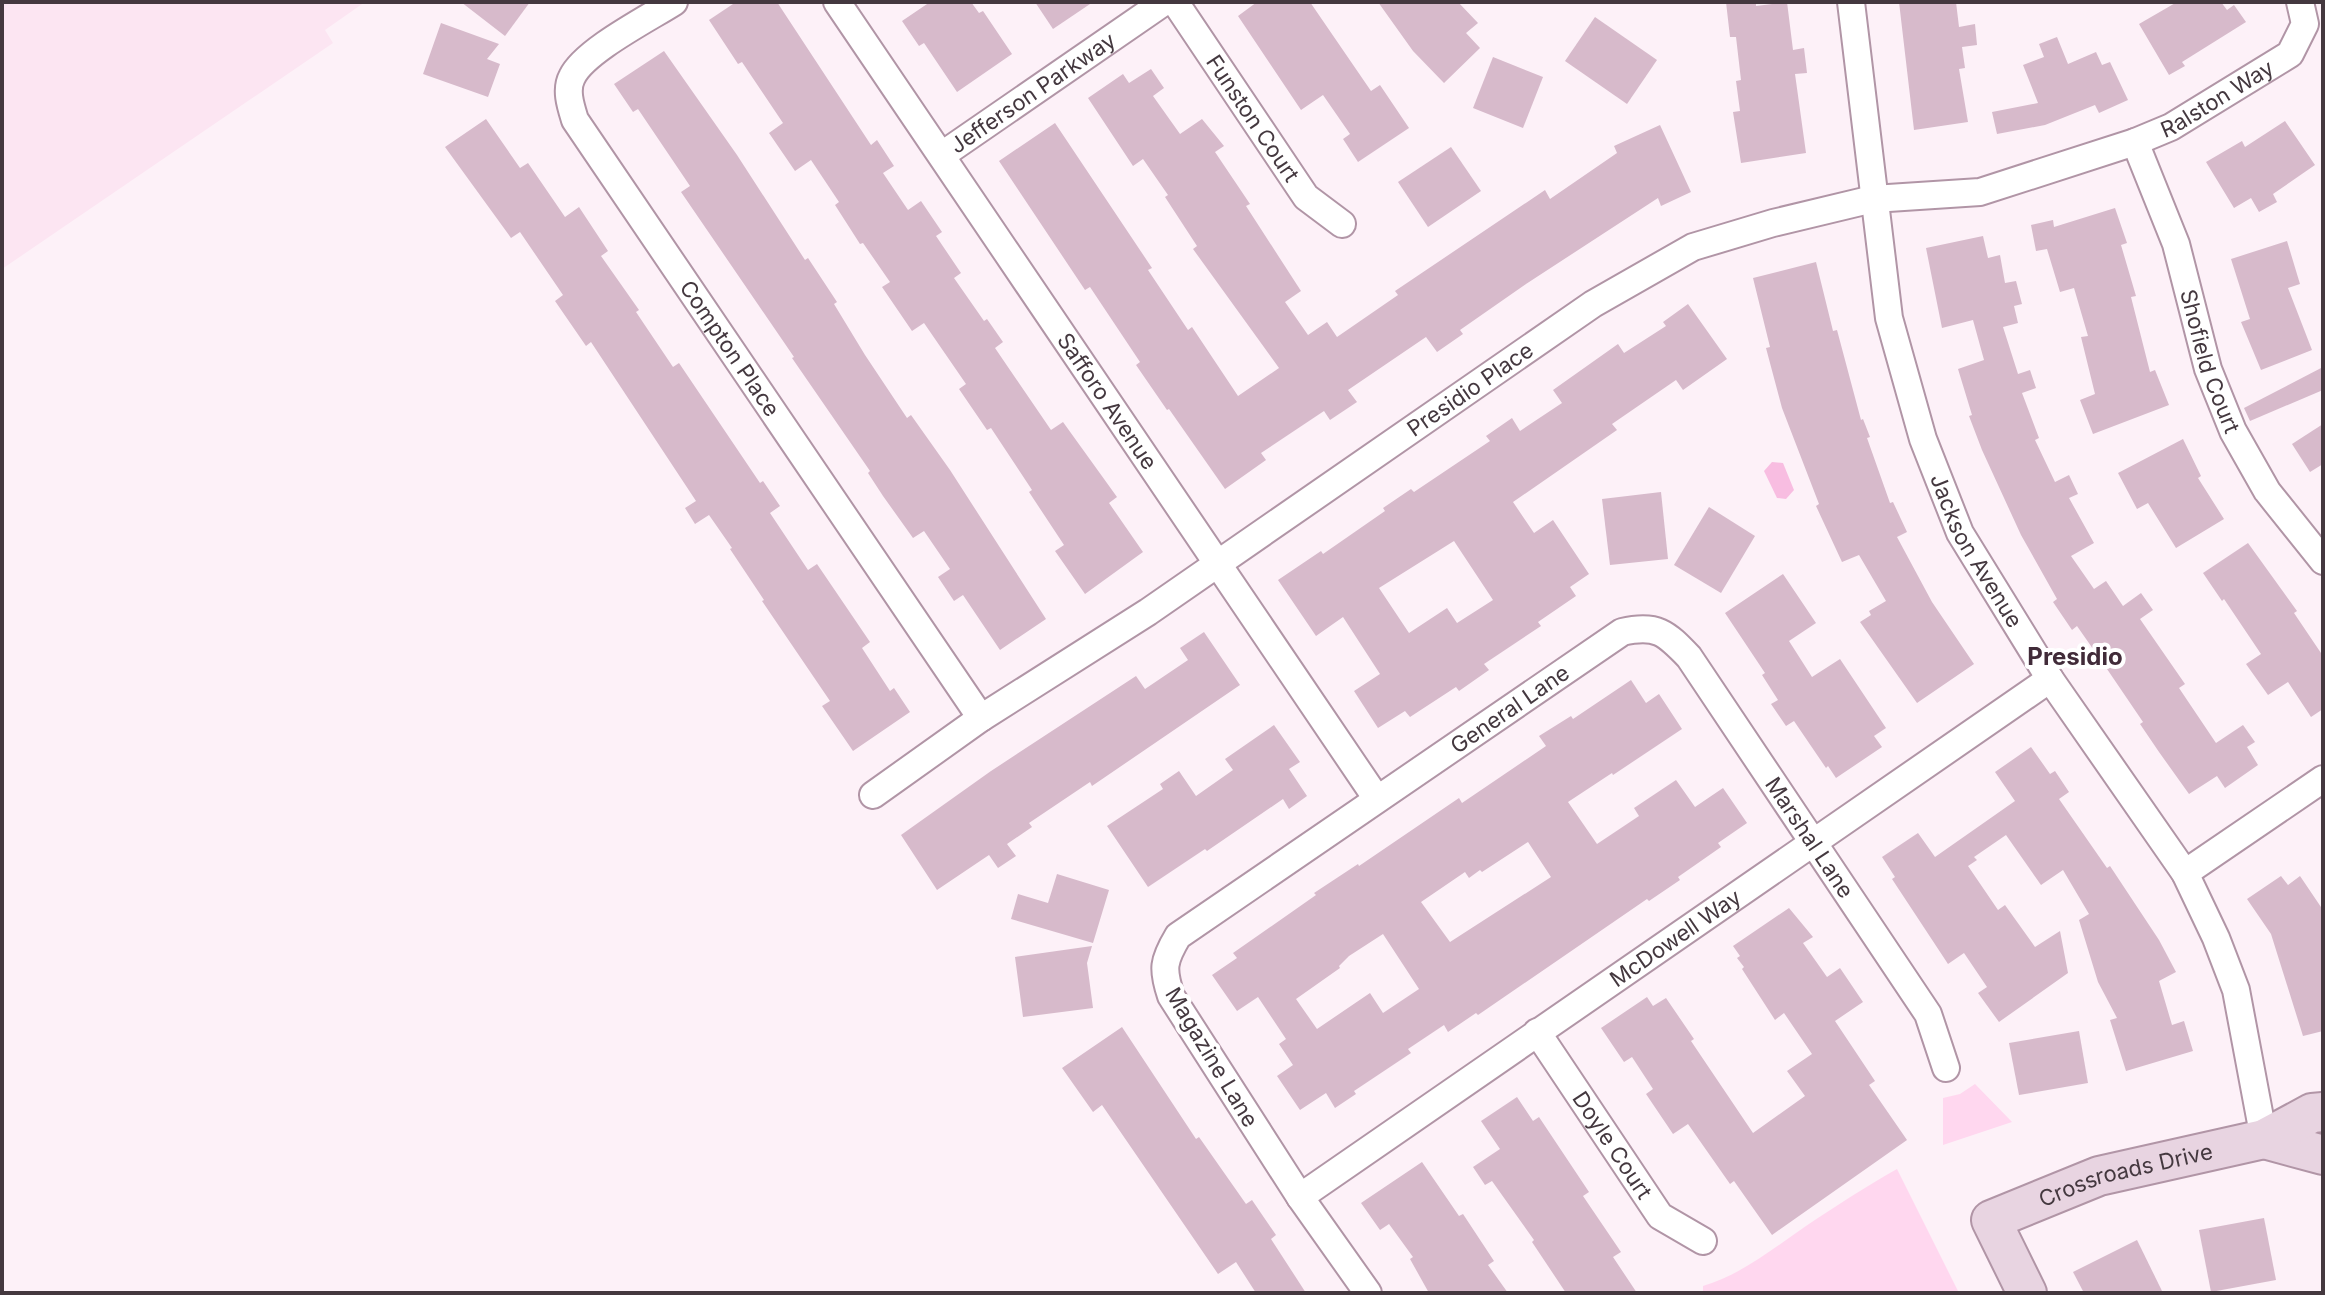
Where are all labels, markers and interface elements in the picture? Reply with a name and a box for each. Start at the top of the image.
street label: Jefferson Parkway [945,27,1120,159]
street label: Funston Court [1201,50,1305,187]
street label: Ralston Way [2157,54,2278,143]
street label: Compton Place [675,275,785,421]
street label: Shofield Court [2175,286,2245,437]
street label: Safforo Avenue [1052,328,1163,474]
street label: Presidio Place [1402,337,1538,442]
street label: Jackson Avenue [1925,470,2028,632]
district label: Presidio [2027,642,2123,671]
street label: General Lane [1445,659,1574,759]
street label: Marshal Lane [1760,772,1859,903]
street label: McDowell Way [1605,884,1746,992]
street label: Magazine Lane [1160,983,1264,1131]
street label: Doyle Court [1567,1086,1658,1204]
street label: Crossroads Drive [2035,1138,2215,1212]

